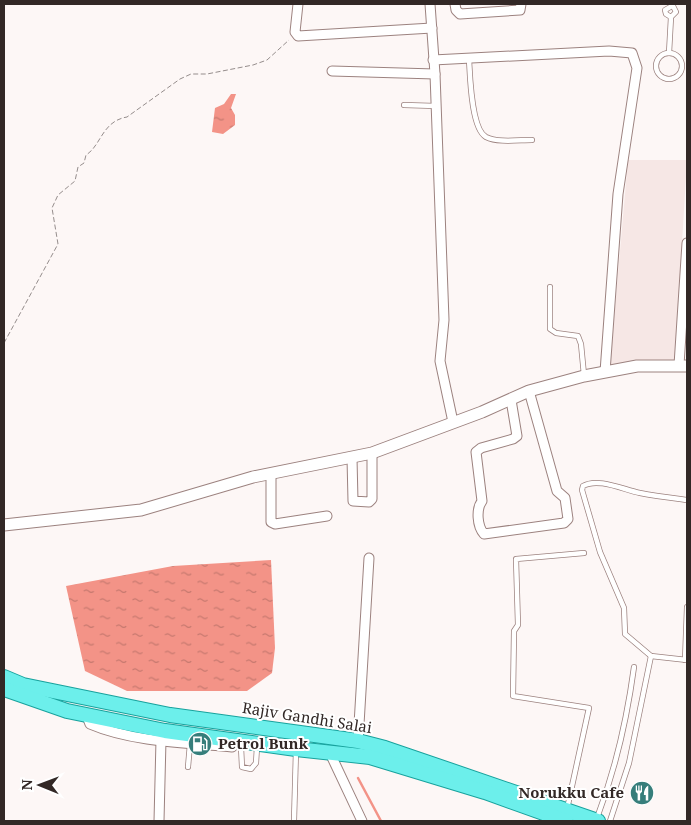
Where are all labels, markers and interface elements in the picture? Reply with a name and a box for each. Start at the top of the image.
street label: Rajiv Gandhi Salai [241,697,374,737]
fuel station icon: Petrol Bunk [187,731,213,757]
place label: Petrol Bunk [218,733,309,753]
north arrow [15,760,65,810]
text: N [17,779,36,790]
restaurant icon: Norukku Cafe [629,780,655,806]
place label: Norukku Cafe [518,782,624,802]

